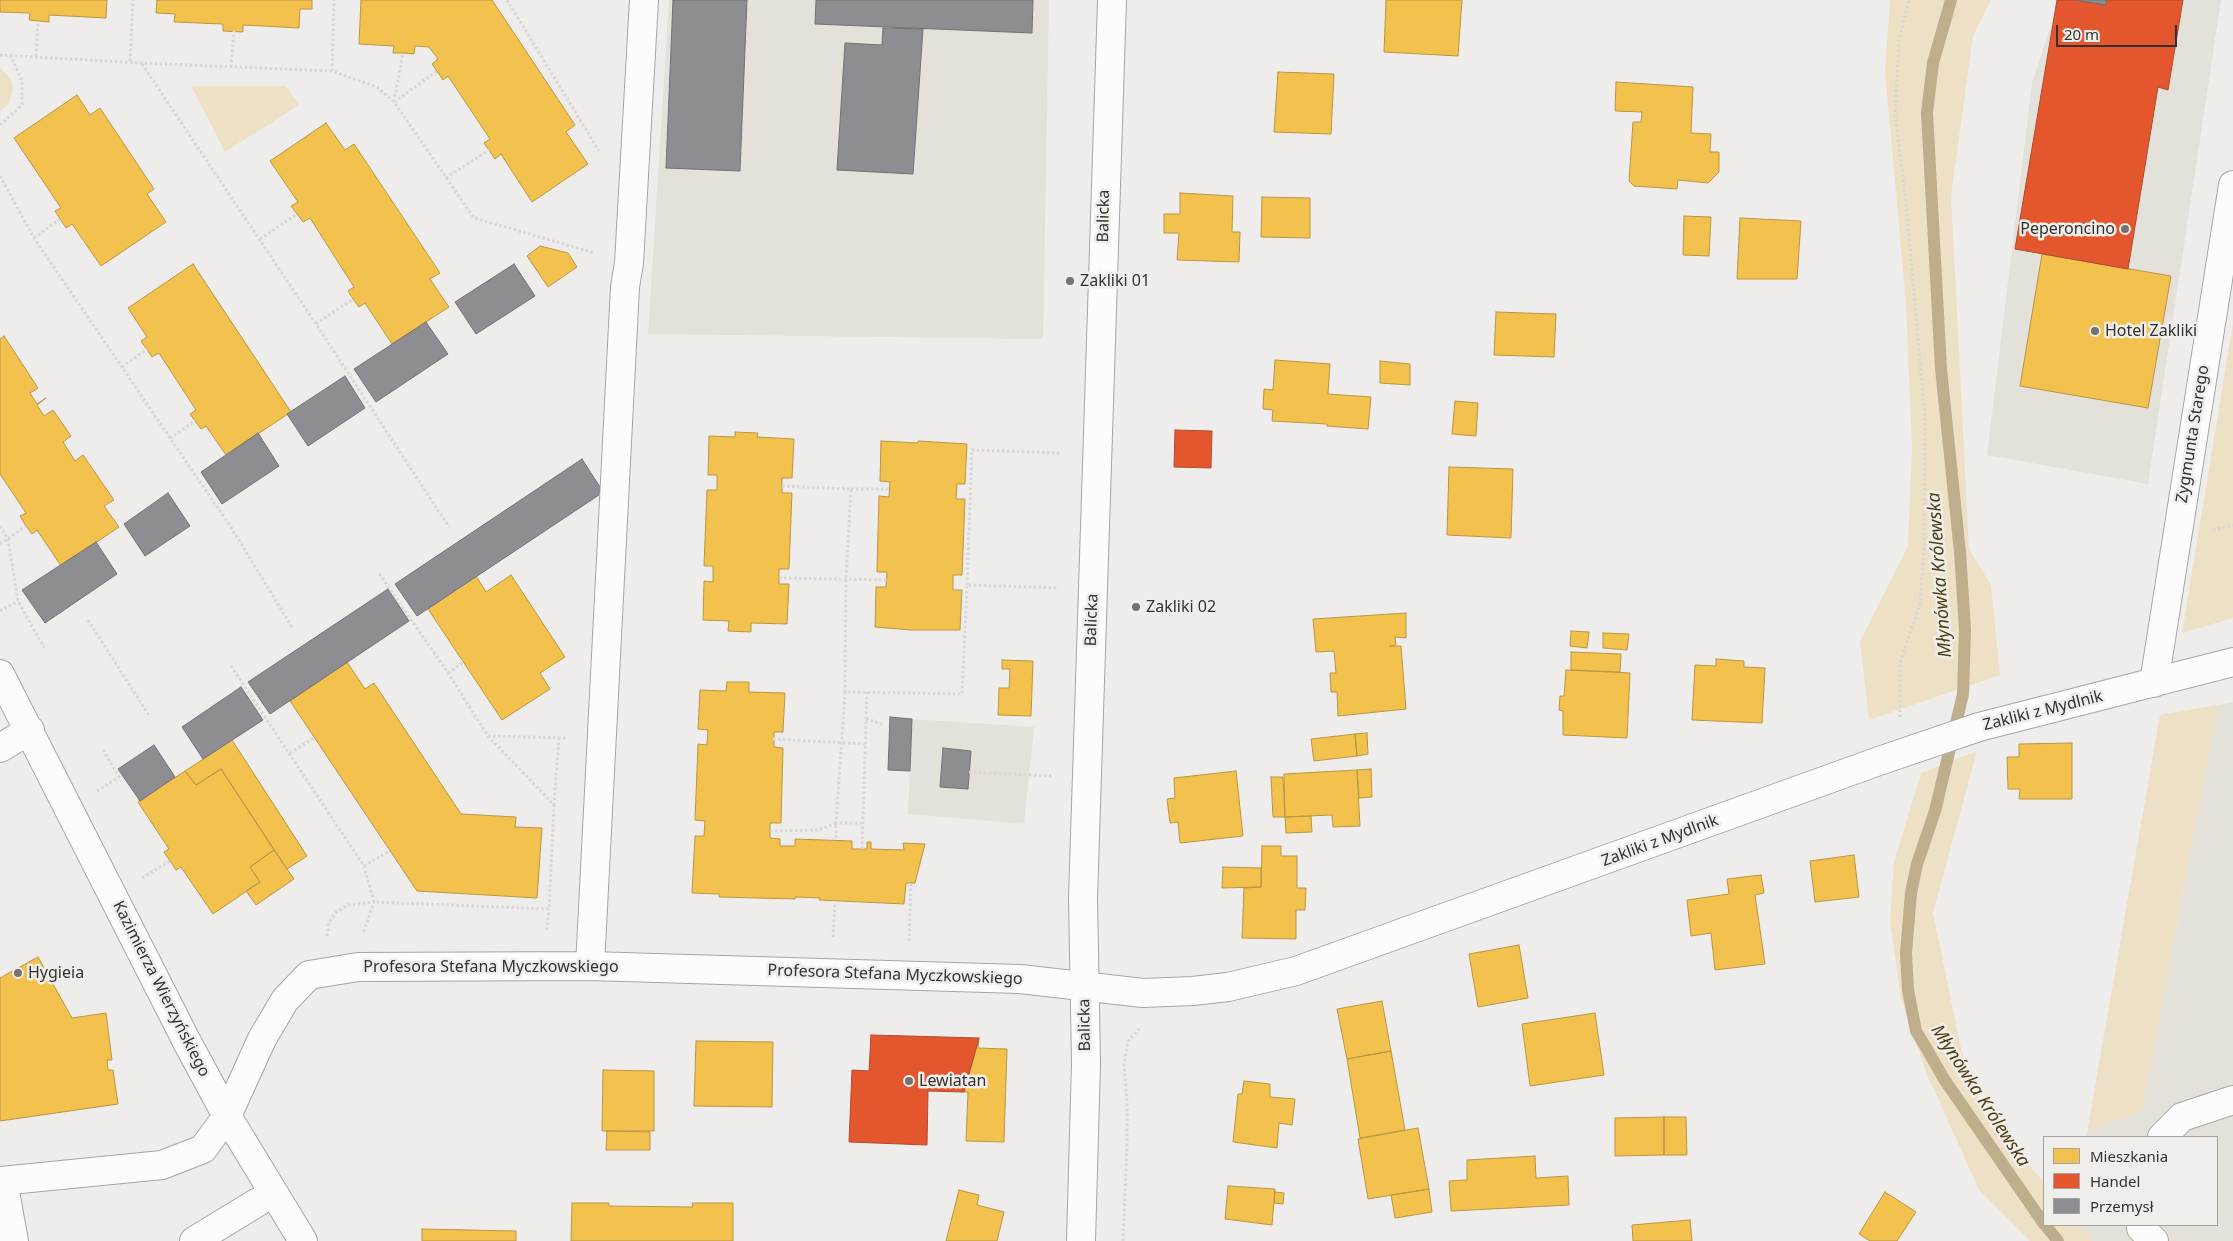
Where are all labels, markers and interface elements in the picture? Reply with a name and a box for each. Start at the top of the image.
scale bar [2058,15,2179,47]
text: 20 m [2064,24,2099,44]
street label: Balicka [1094,189,1114,243]
place label: Peperoncino [2020,219,2115,239]
marker: Peperoncino [2119,223,2131,235]
place label: Zakliki 01 [1080,271,1150,291]
marker: Zakliki 01 [1064,275,1076,287]
place label: Hotel Zakliki [2105,321,2197,341]
marker: Hotel Zakliki [2089,325,2101,337]
street label: Zygmunta Starego [2173,364,2213,504]
water label: Młynówka Królewska [1923,492,1957,658]
street label: Balicka [1081,593,1103,647]
place label: Zakliki 02 [1146,597,1216,617]
marker: Zakliki 02 [1130,601,1142,613]
street label: Zakliki z Mydlnik [1981,687,2105,735]
street label: Zakliki z Mydlnik [1599,811,1721,871]
street label: Kazimierza Wierzyńskiego [108,898,214,1080]
street label: Profesora Stefana Myczkowskiego [363,957,619,977]
street label: Profesora Stefana Myczkowskiego [767,961,1023,989]
place label: Hygieia [28,963,84,983]
marker: Hygieia [12,967,24,979]
street label: Balicka [1075,998,1095,1052]
water label: Młynówka Królewska [1926,1021,2034,1171]
place label: Lewiatan [919,1071,986,1091]
marker: Lewiatan [903,1075,915,1087]
legend [2043,1136,2218,1226]
text: Mieszkania [2090,1146,2168,1166]
text: Handel [2090,1171,2140,1191]
text: Przemysł [2090,1196,2154,1216]

